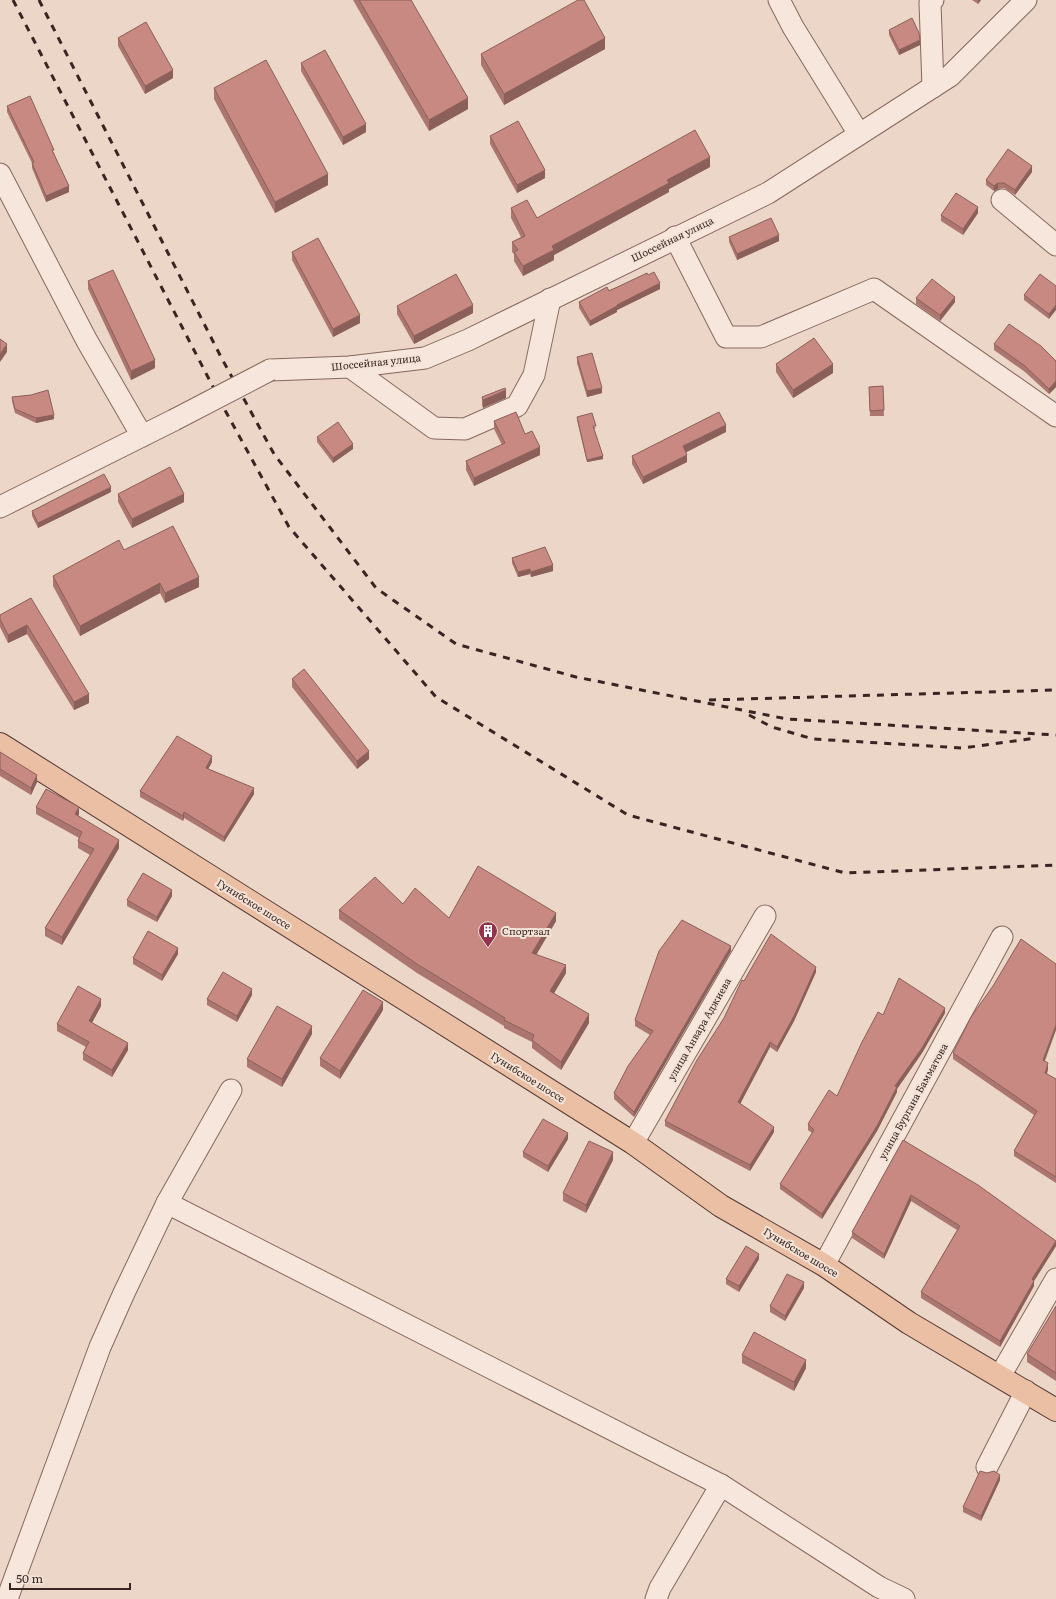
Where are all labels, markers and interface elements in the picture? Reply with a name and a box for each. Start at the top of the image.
street label: Шоссейная улица [628,212,716,265]
street label: Шоссейная улица [330,349,422,374]
street label: Гунибское шоссе [214,875,294,932]
building icon: Спортзал [477,920,499,948]
place label: Спортзал [502,923,550,938]
street label: улица Анвара Аджиева [663,974,734,1083]
street label: улица Бургана Бамматова [874,1039,951,1162]
street label: Гунибское шоссе [488,1048,568,1105]
street label: Гунибское шоссе [761,1223,842,1280]
scale bar [10,1565,130,1591]
text: 50 m [16,1569,43,1587]

